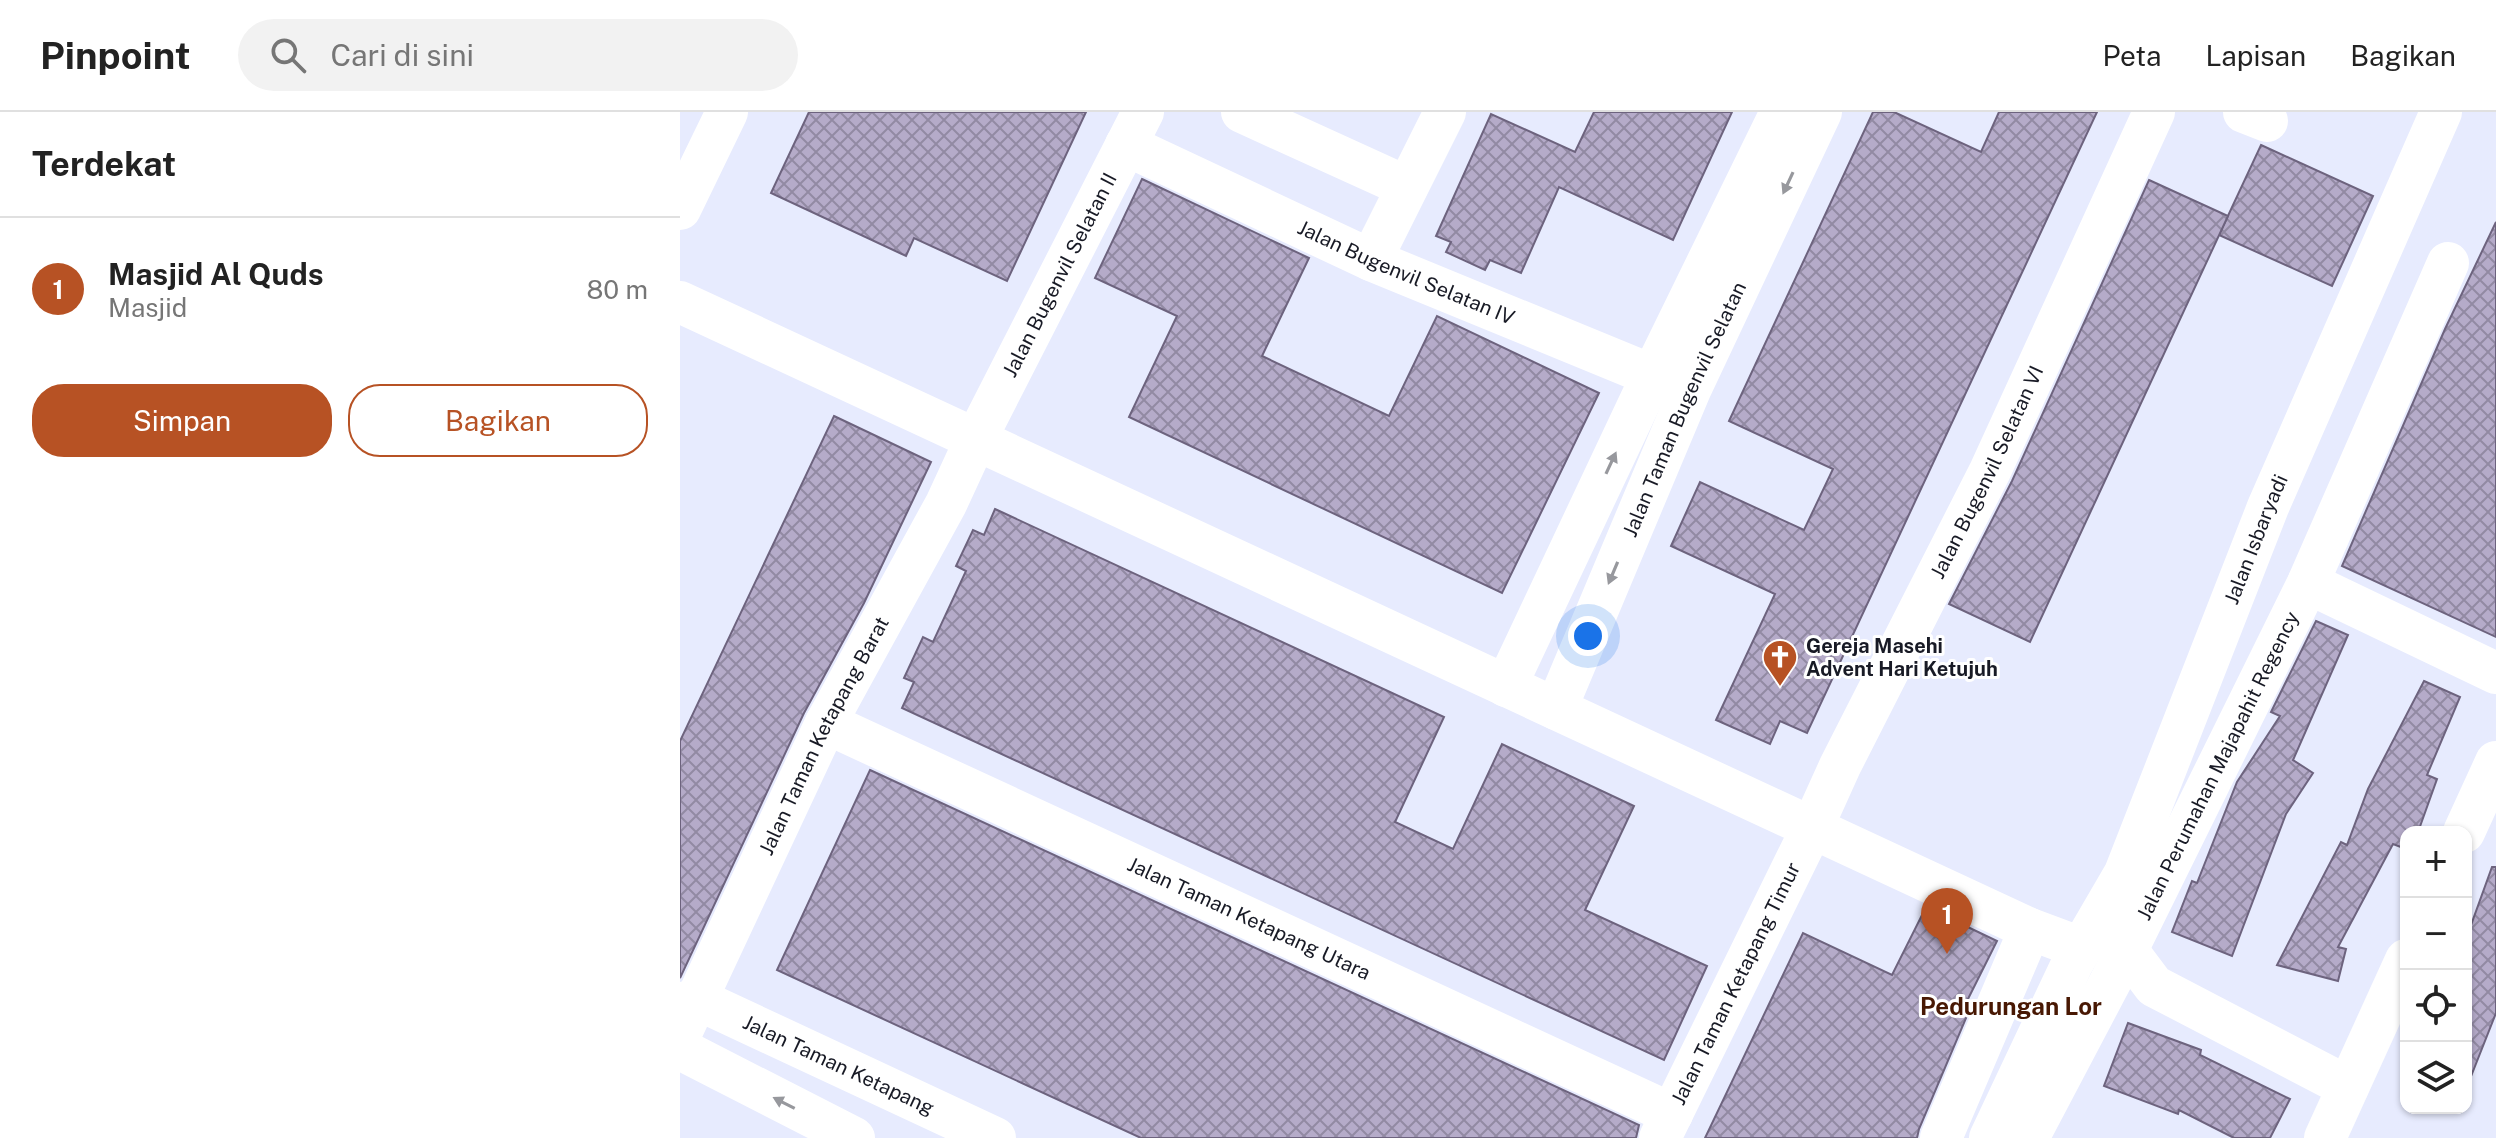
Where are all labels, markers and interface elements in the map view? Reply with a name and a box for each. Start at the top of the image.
search box [238,19,798,91]
text: Pinpoint [40,33,190,78]
icon: search [266,33,310,77]
text: Cari di sini [330,37,474,73]
text: Peta [2102,39,2162,72]
text: Lapisan [2206,39,2306,72]
text: Bagikan [2350,39,2456,72]
text: Terdekat [32,144,176,184]
street label: Jalan Bugenvil Selatan II [998,169,1122,381]
one-way arrow [1781,171,1795,194]
street label: Jalan Bugenvil Selatan IV [1294,215,1518,330]
text: Masjid Al Quds [108,256,323,292]
text: 1 [52,274,64,305]
text: 80 m [587,274,648,305]
street label: Jalan Taman Bugenvil Selatan [1618,278,1751,540]
text: Masjid [108,292,187,323]
street label: Jalan Bugenvil Selatan VI [1925,362,2048,582]
button: Simpan [32,384,332,457]
button: Bagikan [348,384,648,457]
one-way arrow [1604,451,1618,475]
street label: Jalan Isbaryadi [2219,471,2293,608]
one-way arrow [1607,561,1620,585]
street label: Jalan Perumahan Majapahit Regency [2132,607,2304,924]
street label: Jalan Taman Ketapang Barat [754,613,894,859]
your location [1568,616,1608,656]
place label: Gereja Masehi Advent Hari Ketujuh [1806,634,1998,681]
church icon: Gereja Masehi Advent Hari Ketujuh [1761,638,1799,688]
map controls [2400,826,2472,1114]
button: + [2400,826,2472,898]
street label: Jalan Taman Ketapang Utara [1124,852,1374,985]
street label: Jalan Taman Ketapang Timur [1666,858,1805,1109]
pin: 1 [1921,888,1973,954]
button: − [2400,898,2472,970]
button: locate [2400,970,2472,1042]
district label: Pedurungan Lor [1920,992,2102,1020]
street label: Jalan Taman Ketapang [739,1010,938,1120]
button: layers [2400,1042,2472,1114]
one-way arrow [772,1096,795,1110]

